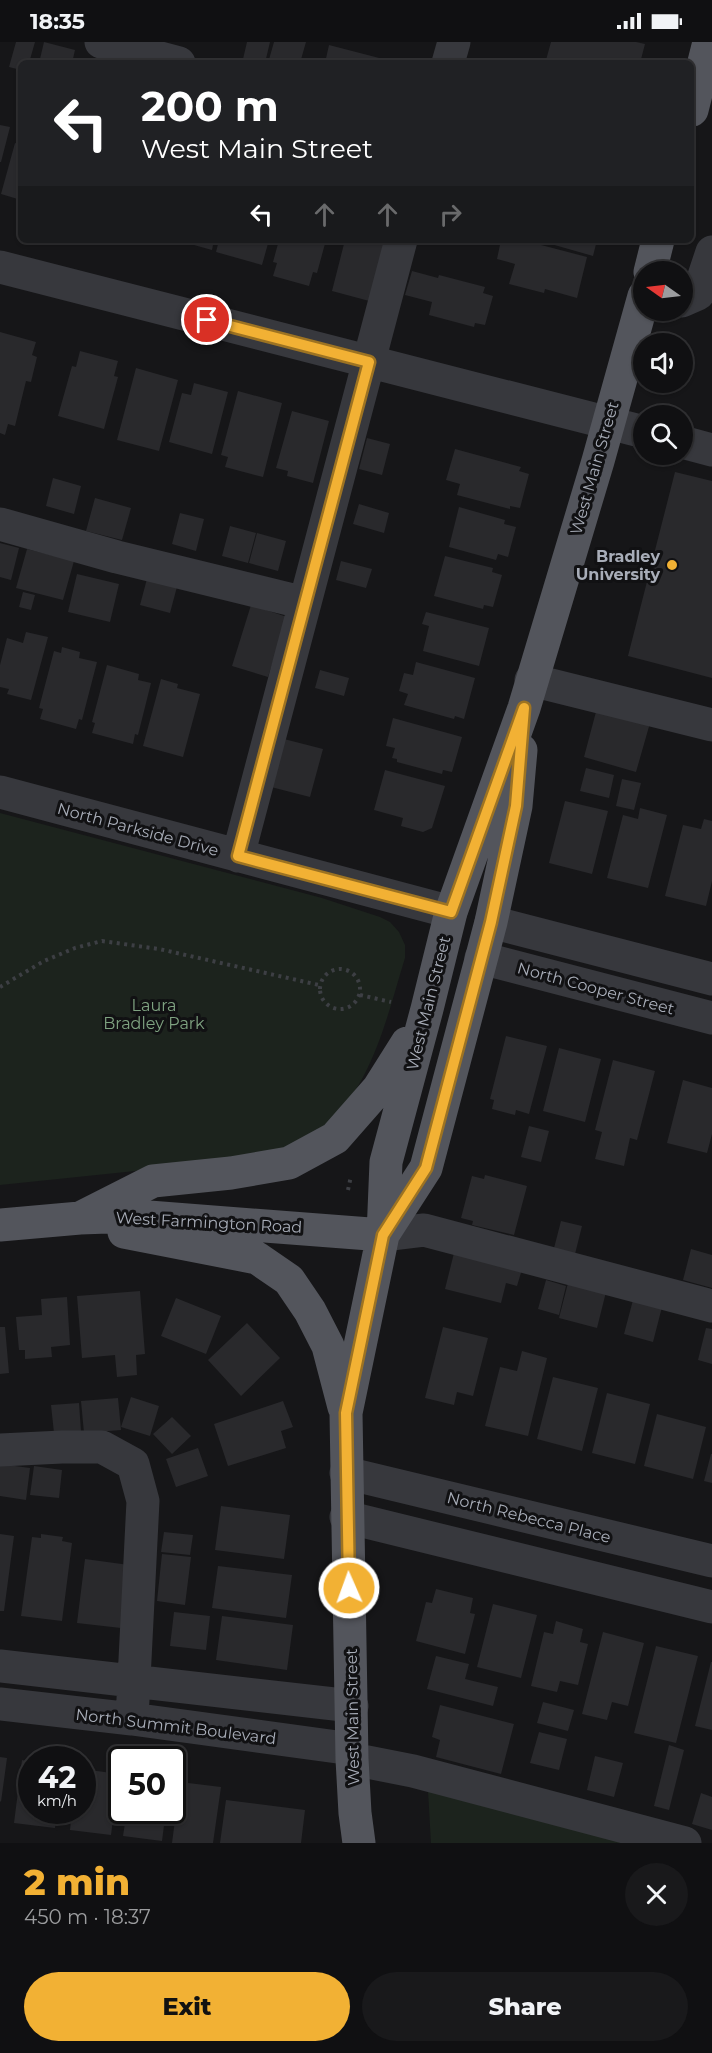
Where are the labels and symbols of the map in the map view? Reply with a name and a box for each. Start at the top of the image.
north arrow [633,261,693,321]
pin [181,294,232,345]
street label: West Main Street [566,399,623,537]
place label: Bradley University [576,547,660,584]
marker: Bradley University [665,558,679,572]
street label: North Parkside Drive [55,799,221,860]
street label: West Main Street [403,934,454,1072]
street label: North Cooper Street [515,958,677,1019]
park label: Laura Bradley Park [103,996,205,1033]
street label: West Farmington Road [115,1208,303,1237]
street label: North Rebecca Place [445,1488,613,1547]
position arrow [317,1556,381,1620]
street label: West Main Street [342,1648,363,1786]
street label: North Summit Boulevard [74,1705,277,1748]
speed limit sign: 50 [108,1746,186,1824]

